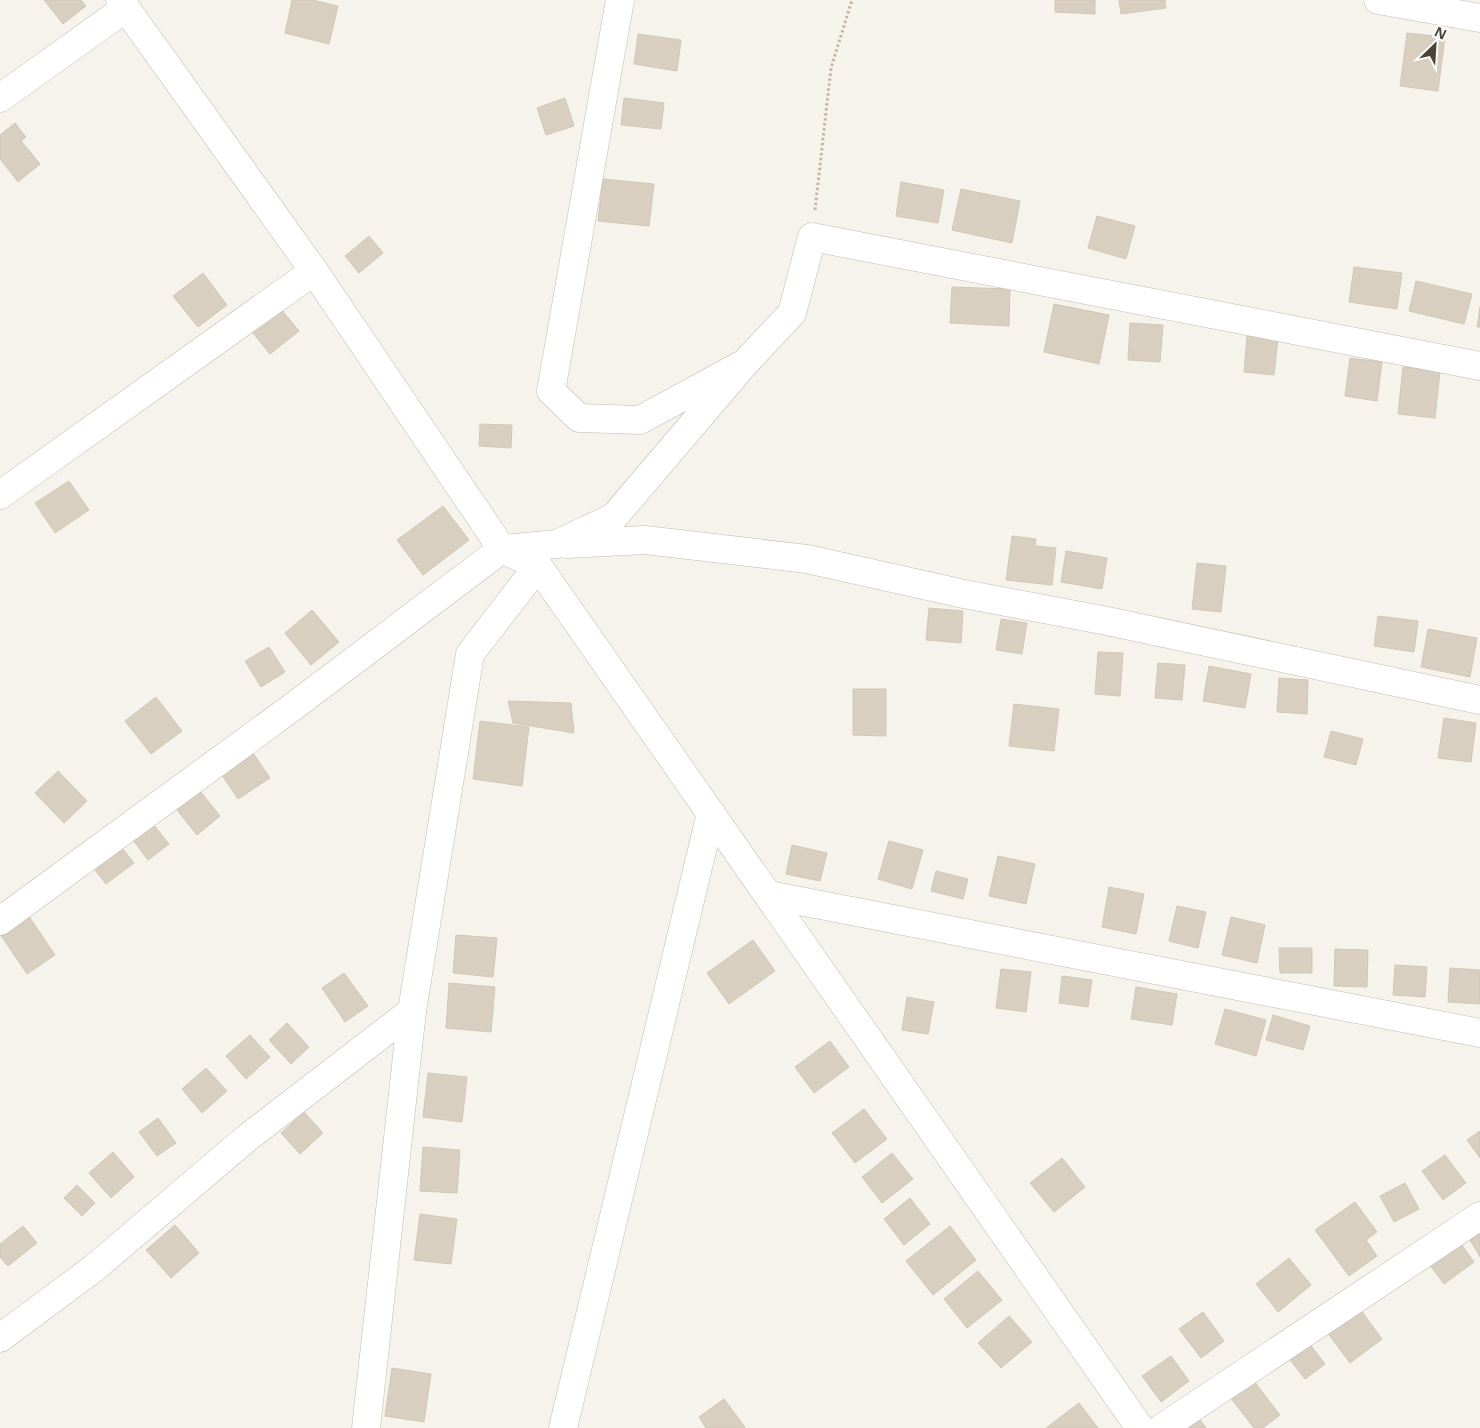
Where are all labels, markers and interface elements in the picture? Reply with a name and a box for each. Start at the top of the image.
north arrow [1410,20,1460,70]
text: N [1432,22,1450,44]

